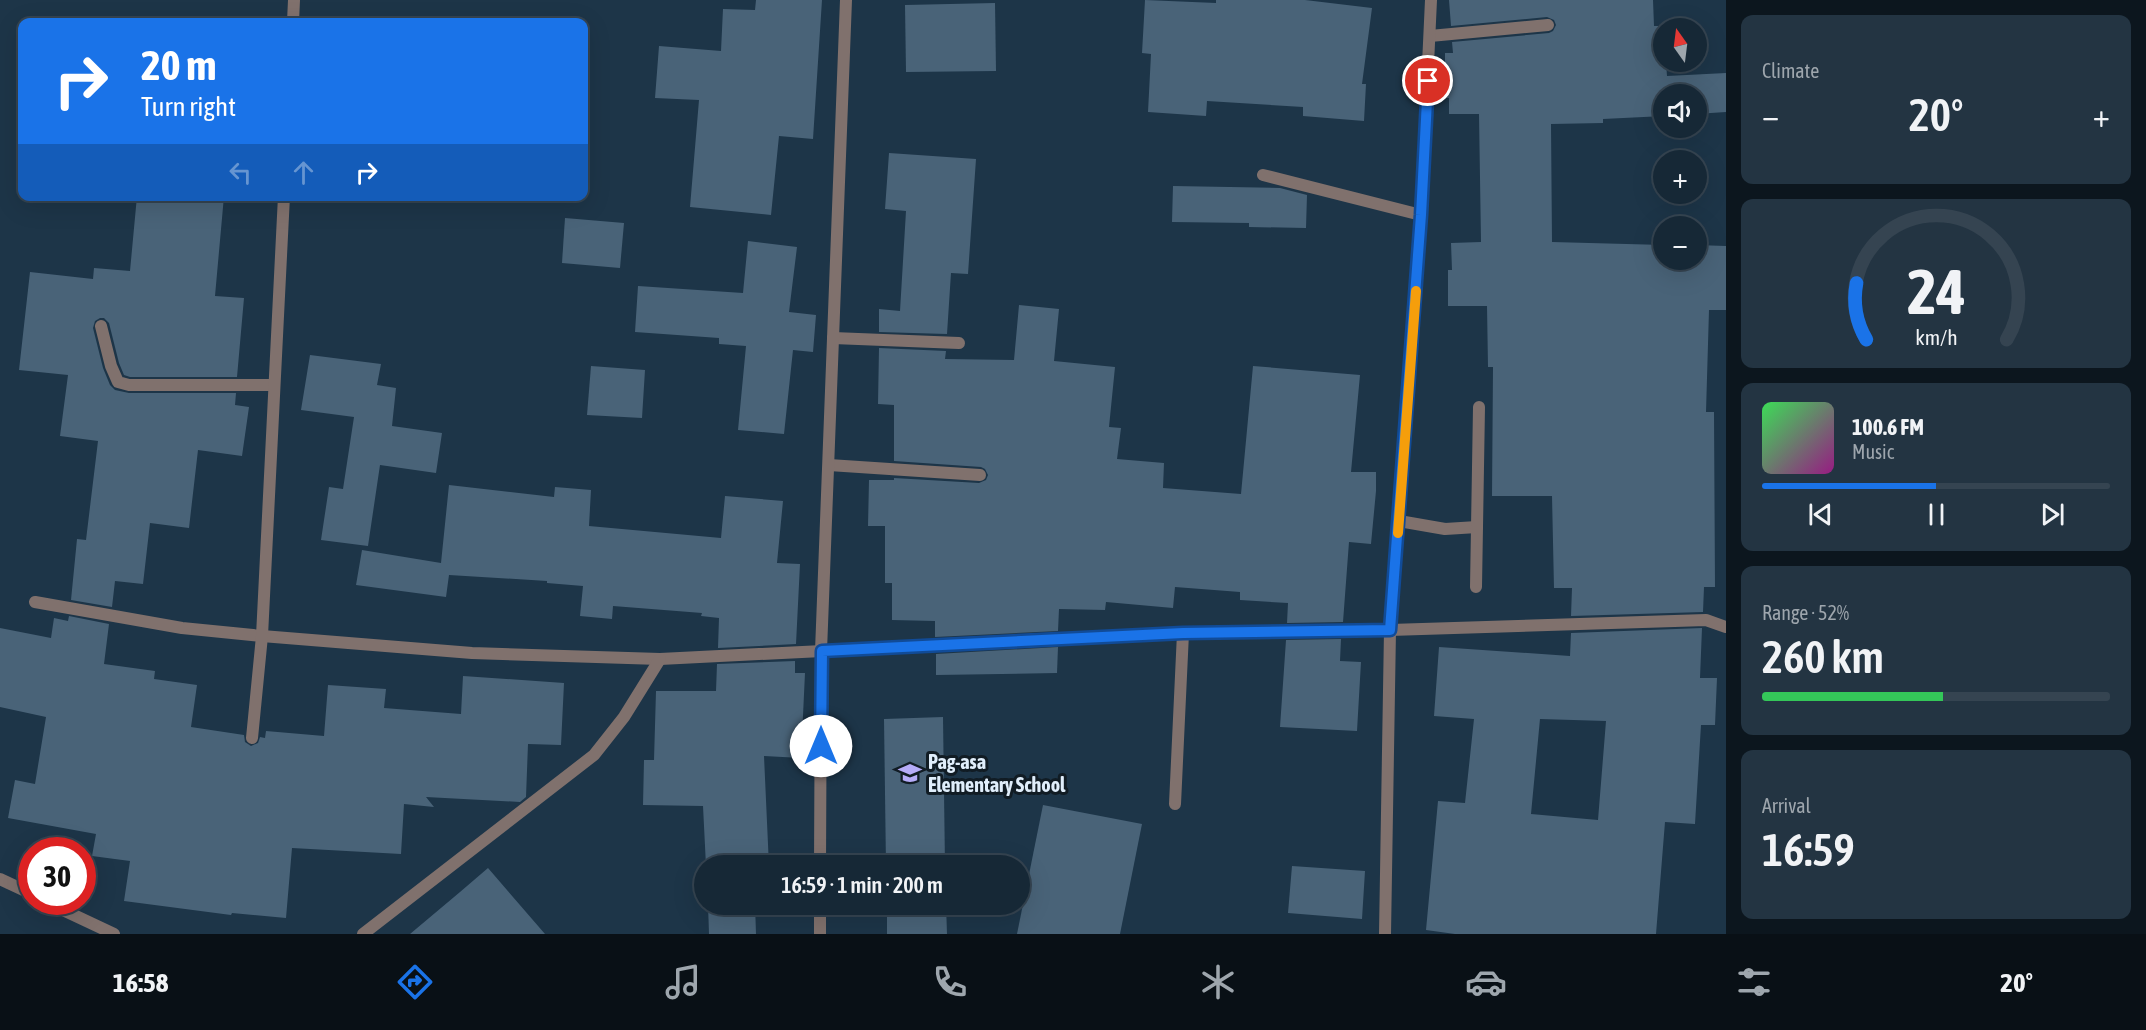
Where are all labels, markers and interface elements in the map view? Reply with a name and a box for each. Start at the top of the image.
north arrow [1653,18,1707,72]
map controls [1653,18,1707,270]
text: 20 m [141,41,216,89]
icon: right [42,42,120,120]
pin [1402,55,1453,106]
text: Climate [1762,59,1819,82]
icon: arrive [1411,64,1444,97]
button: sound [1653,84,1707,138]
text: 20° [1909,89,1963,141]
text: Turn right [141,91,236,122]
text: − [1762,96,1779,134]
text: + [2093,96,2110,134]
button: + [1653,150,1707,204]
icon: left [224,156,257,189]
icon: ahead [287,156,320,189]
icon: right [350,156,383,189]
button: − [1653,216,1707,270]
text: 24 [1907,256,1965,327]
text: km/h [1915,326,1957,351]
text: 100.6 FM [1852,414,1924,440]
text: Music [1852,440,1894,463]
icon: previous [1804,498,1837,531]
icon: pause [1920,498,1953,531]
icon: next [2036,498,2069,531]
text: Range · 52% [1762,601,1849,624]
text: 260 km [1762,631,1884,683]
position arrow [789,714,853,778]
place label: Pag-asa Elementary School [928,750,1066,796]
school or university icon: Pag-asa Elementary School [897,760,923,786]
text: Arrival [1762,794,1811,817]
text: 16:59 [1762,824,1855,876]
speed limit sign: 30 [18,837,96,915]
text: 16:59 · 1 min · 200 m [781,872,943,898]
icon: directions [394,961,436,1003]
icon: music [662,961,704,1003]
icon: phone [929,961,971,1003]
icon: climate [1197,961,1239,1003]
icon: car [1465,961,1507,1003]
icon: filters [1733,961,1775,1003]
text: 16:58 [113,967,168,998]
text: 20° [2000,967,2033,998]

